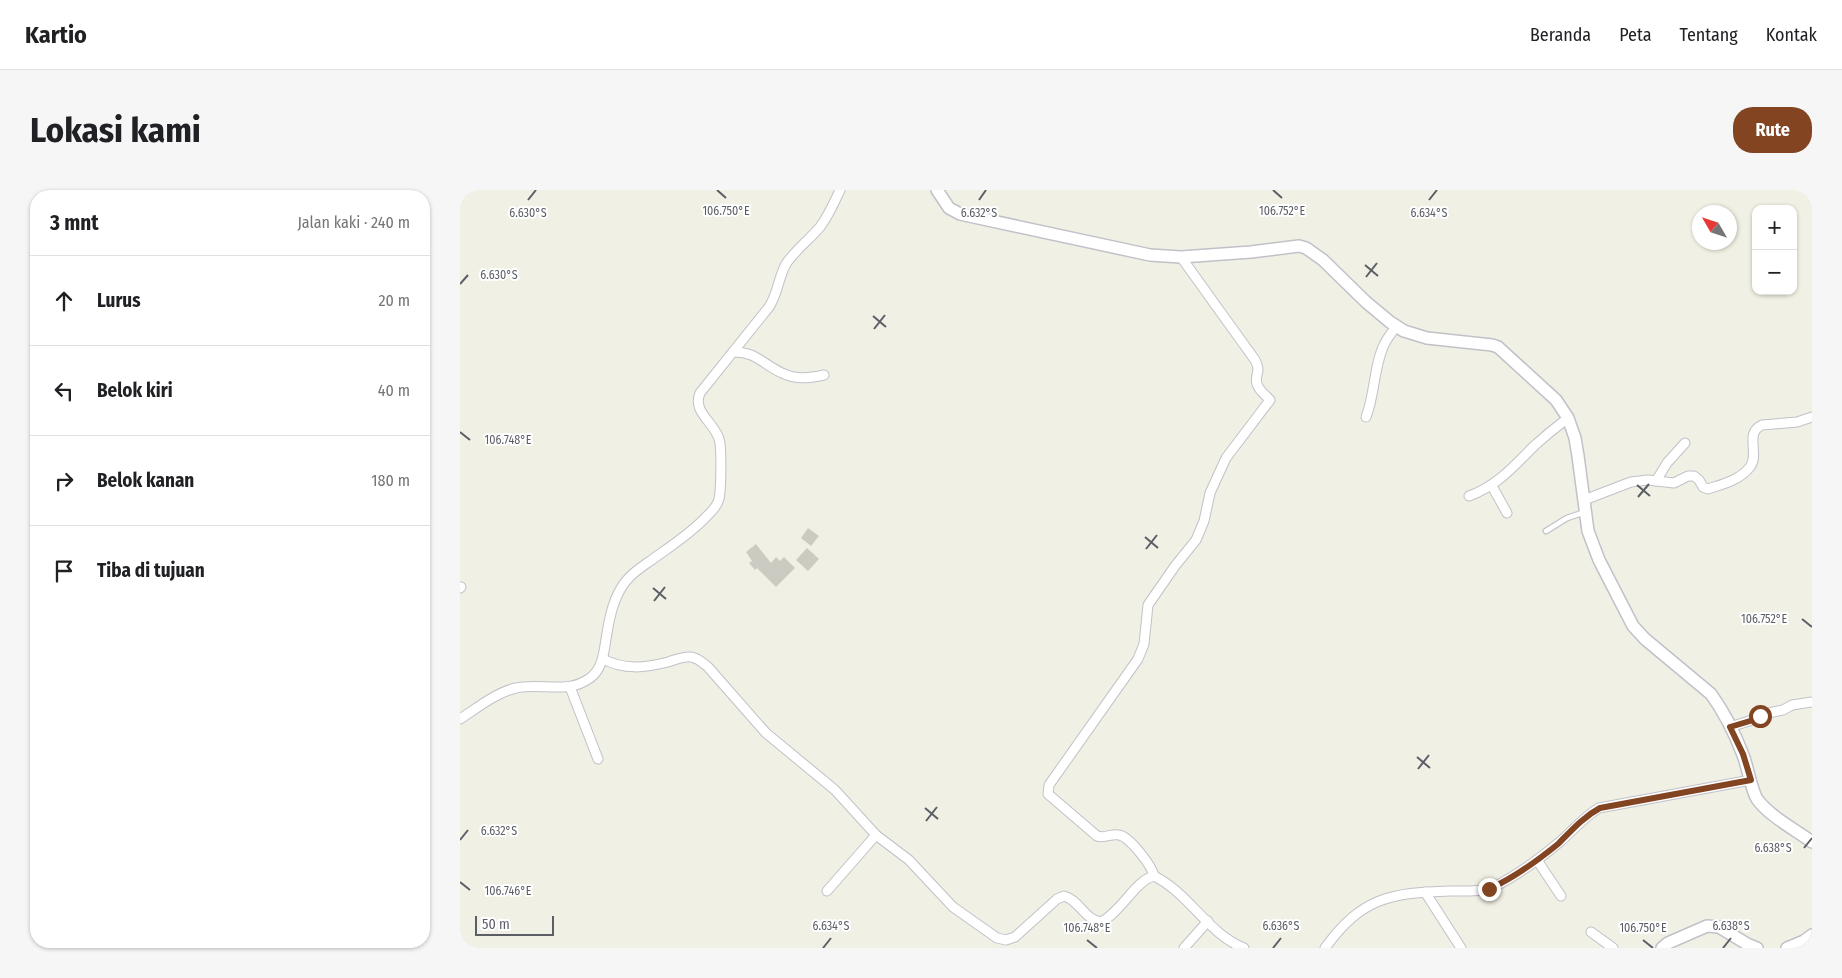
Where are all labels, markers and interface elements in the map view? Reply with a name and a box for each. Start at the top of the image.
text: Kartio [25,21,87,49]
text: Beranda [1530,24,1591,46]
text: Peta [1619,24,1652,46]
text: Tentang [1680,24,1738,46]
text: Kontak [1766,24,1817,46]
button: Rute [1733,107,1812,153]
text: Lokasi kami [30,109,201,151]
text: 106.750°E [702,204,750,218]
text: 106.752°E [1259,204,1305,218]
north arrow [1692,205,1737,250]
map controls [1752,205,1797,295]
button: + [1752,205,1797,250]
text: 6.630°S [509,206,547,220]
text: 6.632°S [961,206,997,220]
text: 6.634°S [1411,206,1448,220]
text: 3 mnt [50,210,99,236]
text: Jalan kaki · 240 m [297,213,410,232]
button: − [1752,250,1797,295]
text: 6.630°S [480,268,518,282]
icon: ahead [50,287,78,315]
text: Lurus [97,289,141,312]
text: 20 m [379,291,410,310]
icon: left [50,377,78,405]
text: Belok kiri [97,379,173,402]
text: 40 m [378,381,410,400]
text: 106.748°E [485,433,532,447]
icon: right [50,467,78,495]
text: Belok kanan [97,469,194,492]
text: 180 m [371,471,410,490]
icon: arrive [50,557,78,585]
text: Tiba di tujuan [97,559,205,582]
text: 106.752°E [1741,612,1787,626]
route start [1749,705,1772,728]
text: 6.632°S [481,824,517,838]
text: 6.638°S [1754,841,1792,855]
route end [1478,878,1501,901]
text: 106.746°E [485,884,532,898]
scale bar [475,913,554,936]
text: 50 m [482,916,510,933]
text: 6.634°S [813,919,850,933]
text: 6.636°S [1262,919,1300,933]
text: 6.638°S [1712,919,1750,933]
text: 106.748°E [1064,921,1111,935]
text: 106.750°E [1619,921,1667,935]

